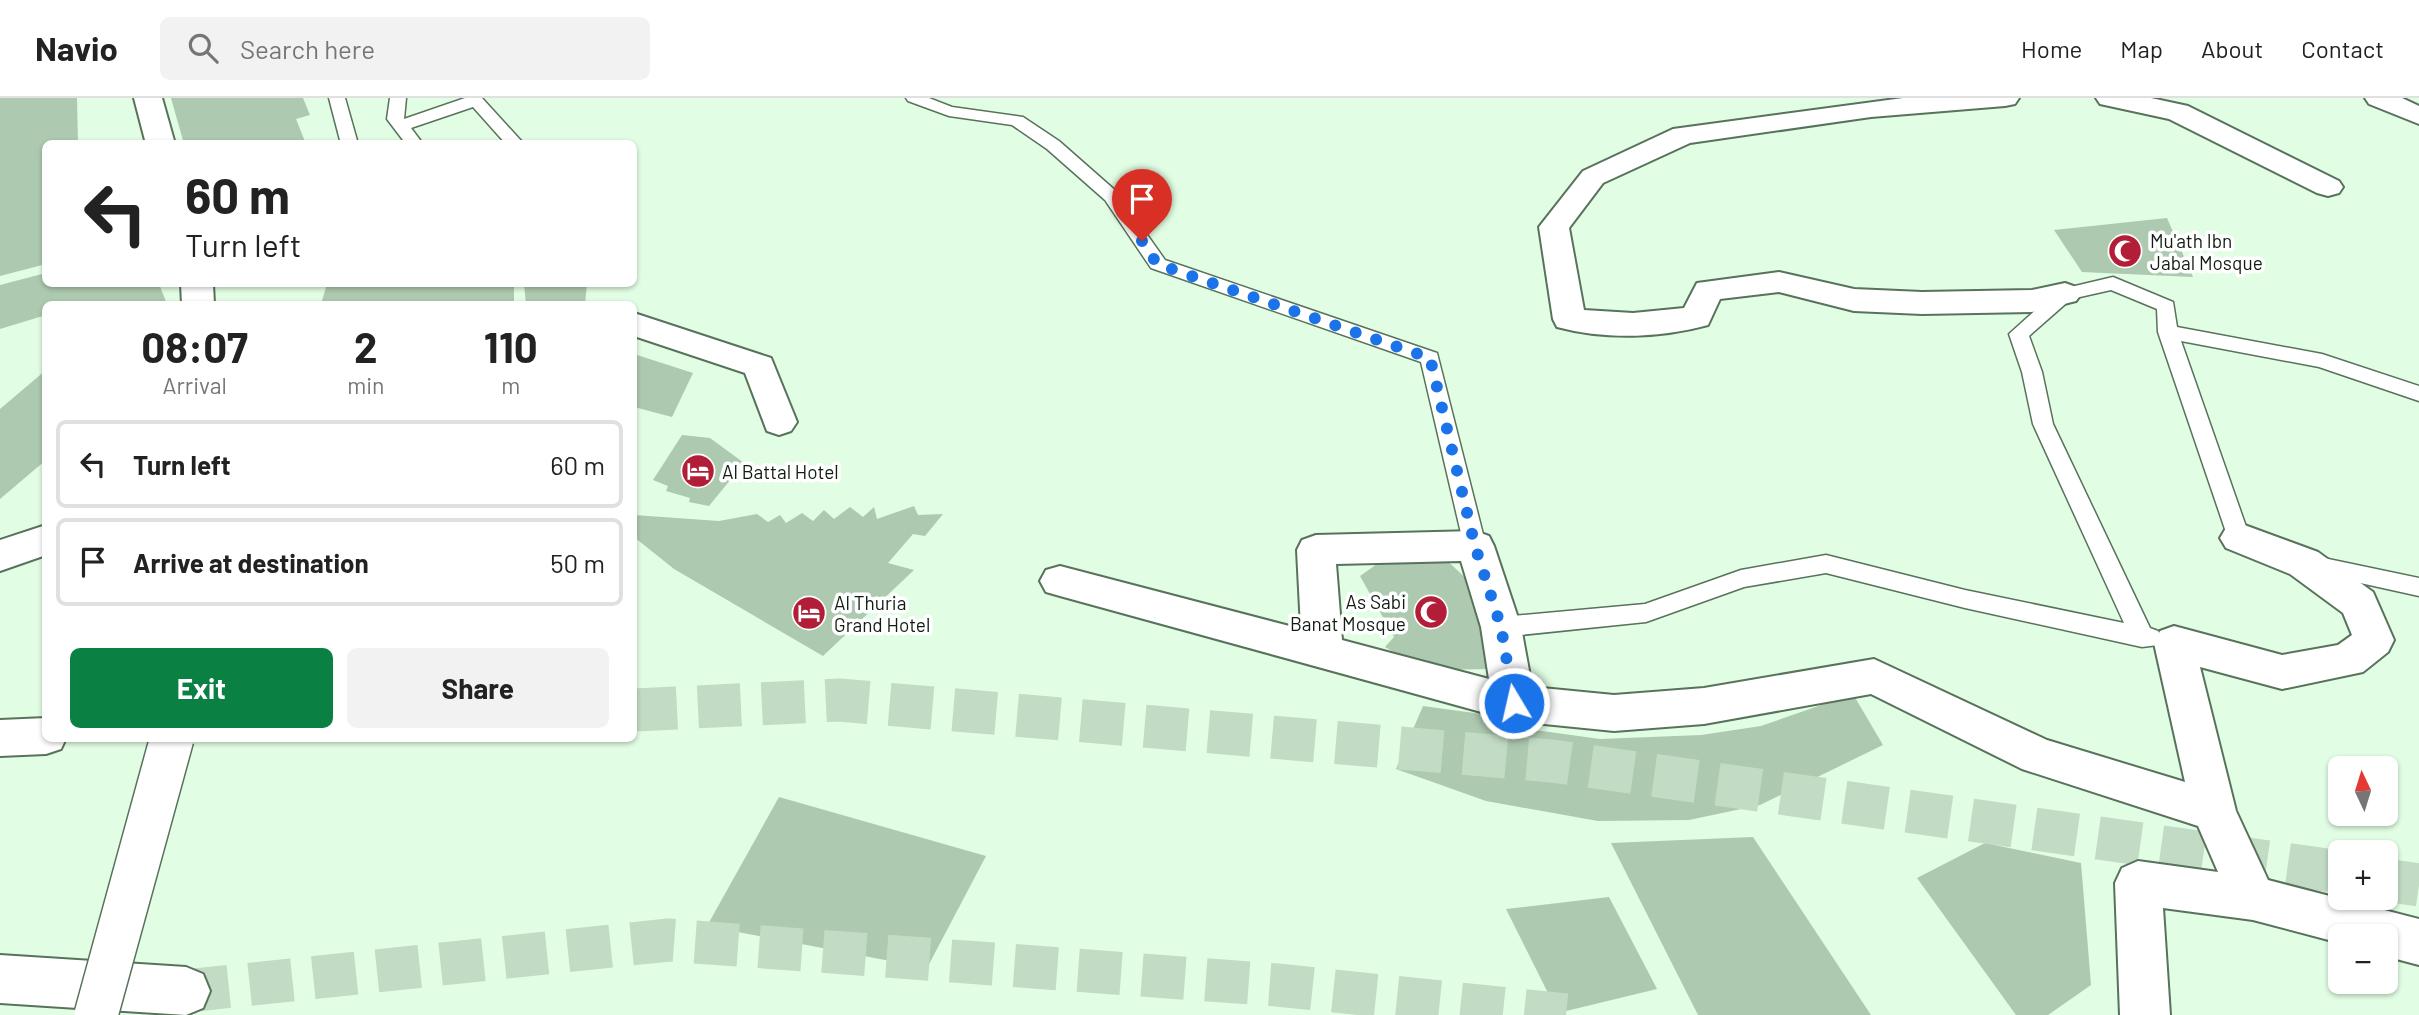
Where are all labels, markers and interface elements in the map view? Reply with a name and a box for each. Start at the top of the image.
search box [160,17,650,80]
text: Navio [35,28,118,68]
icon: search [184,29,222,67]
text: Search here [240,33,375,64]
text: Home [2021,34,2082,63]
text: Map [2120,34,2163,63]
text: About [2201,34,2263,63]
text: Contact [2301,34,2384,63]
text: 60 m [185,165,290,224]
icon: left [70,168,161,259]
pin [1112,169,1172,241]
icon: arrive [1123,180,1161,218]
text: Turn left [185,225,302,263]
place label: Mu'ath Ibn Jabal Mosque [2150,229,2263,274]
mosque icon: Mu'ath Ibn Jabal Mosque [2106,232,2144,270]
text: 08:07 [141,321,248,371]
text: 2 [354,321,378,371]
text: 110 [484,321,538,371]
text: Arrival [162,371,227,399]
text: min [347,371,385,399]
text: m [501,371,520,399]
icon: left [74,445,112,483]
text: Turn left [133,449,231,480]
text: 60 m [550,449,605,480]
hotel icon: Al Battal Hotel [679,452,717,490]
place label: Al Battal Hotel [722,460,839,483]
icon: arrive [74,543,112,581]
text: Arrive at destination [133,547,369,578]
text: 50 m [550,547,605,578]
place label: As Sabi Banat Mosque [1290,590,1406,635]
place label: Al Thuria Grand Hotel [834,591,930,636]
mosque icon: As Sabi Banat Mosque [1412,593,1450,631]
hotel icon: Al Thuria Grand Hotel [790,594,828,632]
button: Exit [70,648,333,728]
button: Share [347,648,609,728]
position arrow [1477,666,1551,740]
north arrow [2328,756,2398,826]
map controls [2328,756,2398,994]
button: + [2328,840,2398,910]
button: − [2328,924,2398,994]

